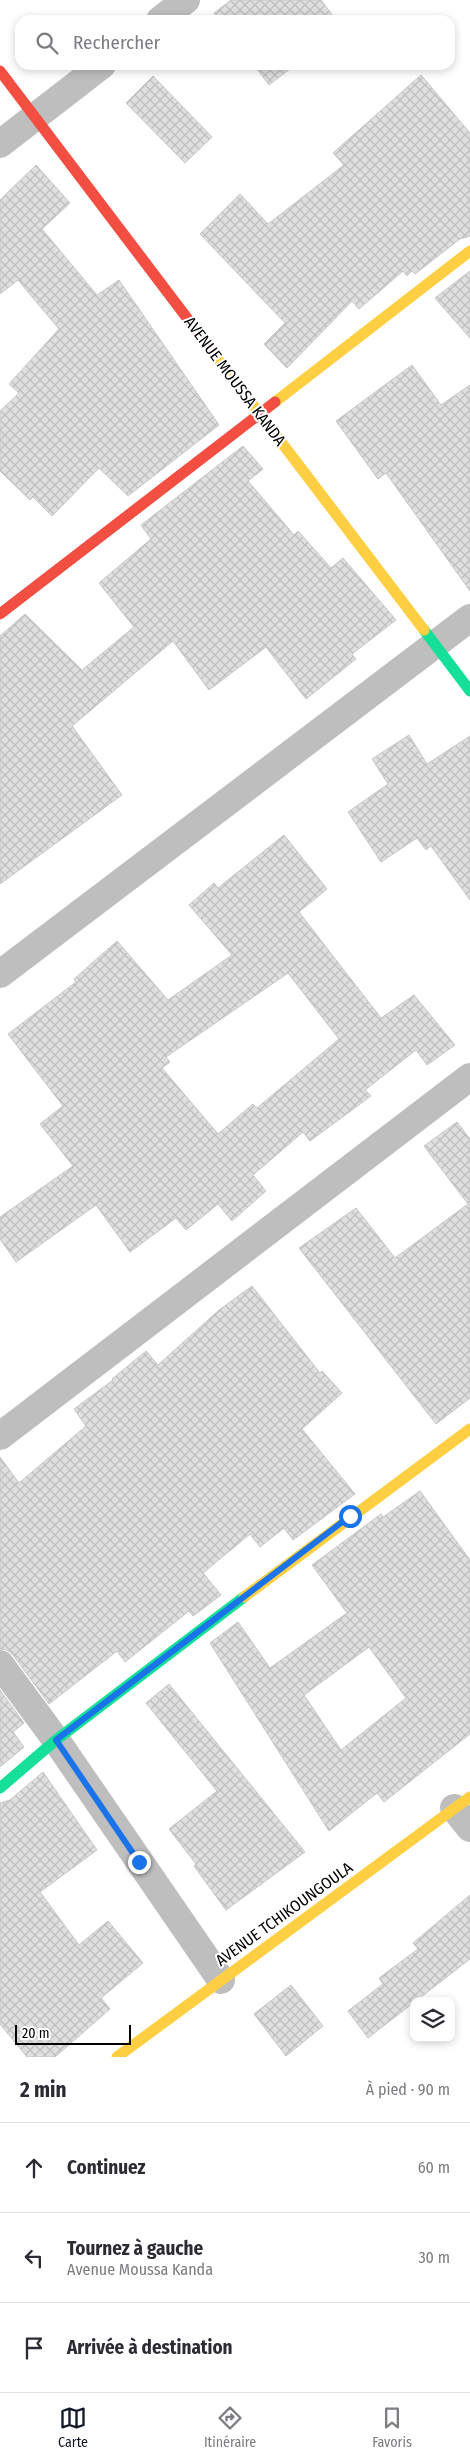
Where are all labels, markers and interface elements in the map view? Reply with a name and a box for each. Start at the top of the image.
search box [15,15,455,70]
icon: search [33,29,61,57]
text: Rechercher [73,31,160,54]
street label: AVENUE MOUSSA KANDA [180,313,290,450]
route start [339,1505,362,1528]
route end [128,1851,151,1874]
street label: AVENUE TCHIKOUNGOULA [212,1858,357,1970]
map controls [410,1997,455,2042]
button: layers [410,1997,455,2042]
scale bar [15,2022,131,2045]
text: 20 m [22,2025,50,2042]
text: 2 min [20,2077,67,2103]
text: À pied · 90 m [366,2080,450,2099]
icon: ahead [20,2154,48,2182]
text: Continuez [67,2156,146,2179]
text: 60 m [418,2158,450,2177]
text: Tournez à gauche [67,2237,203,2260]
icon: left [20,2244,48,2272]
text: 30 m [418,2248,450,2267]
text: Avenue Moussa Kanda [67,2260,213,2279]
icon: arrive [20,2334,48,2362]
text: Arrivée à destination [67,2336,233,2359]
tab: Carte [58,2404,88,2451]
tab: Itinéraire [204,2404,256,2451]
tab: Favoris [372,2404,412,2451]

